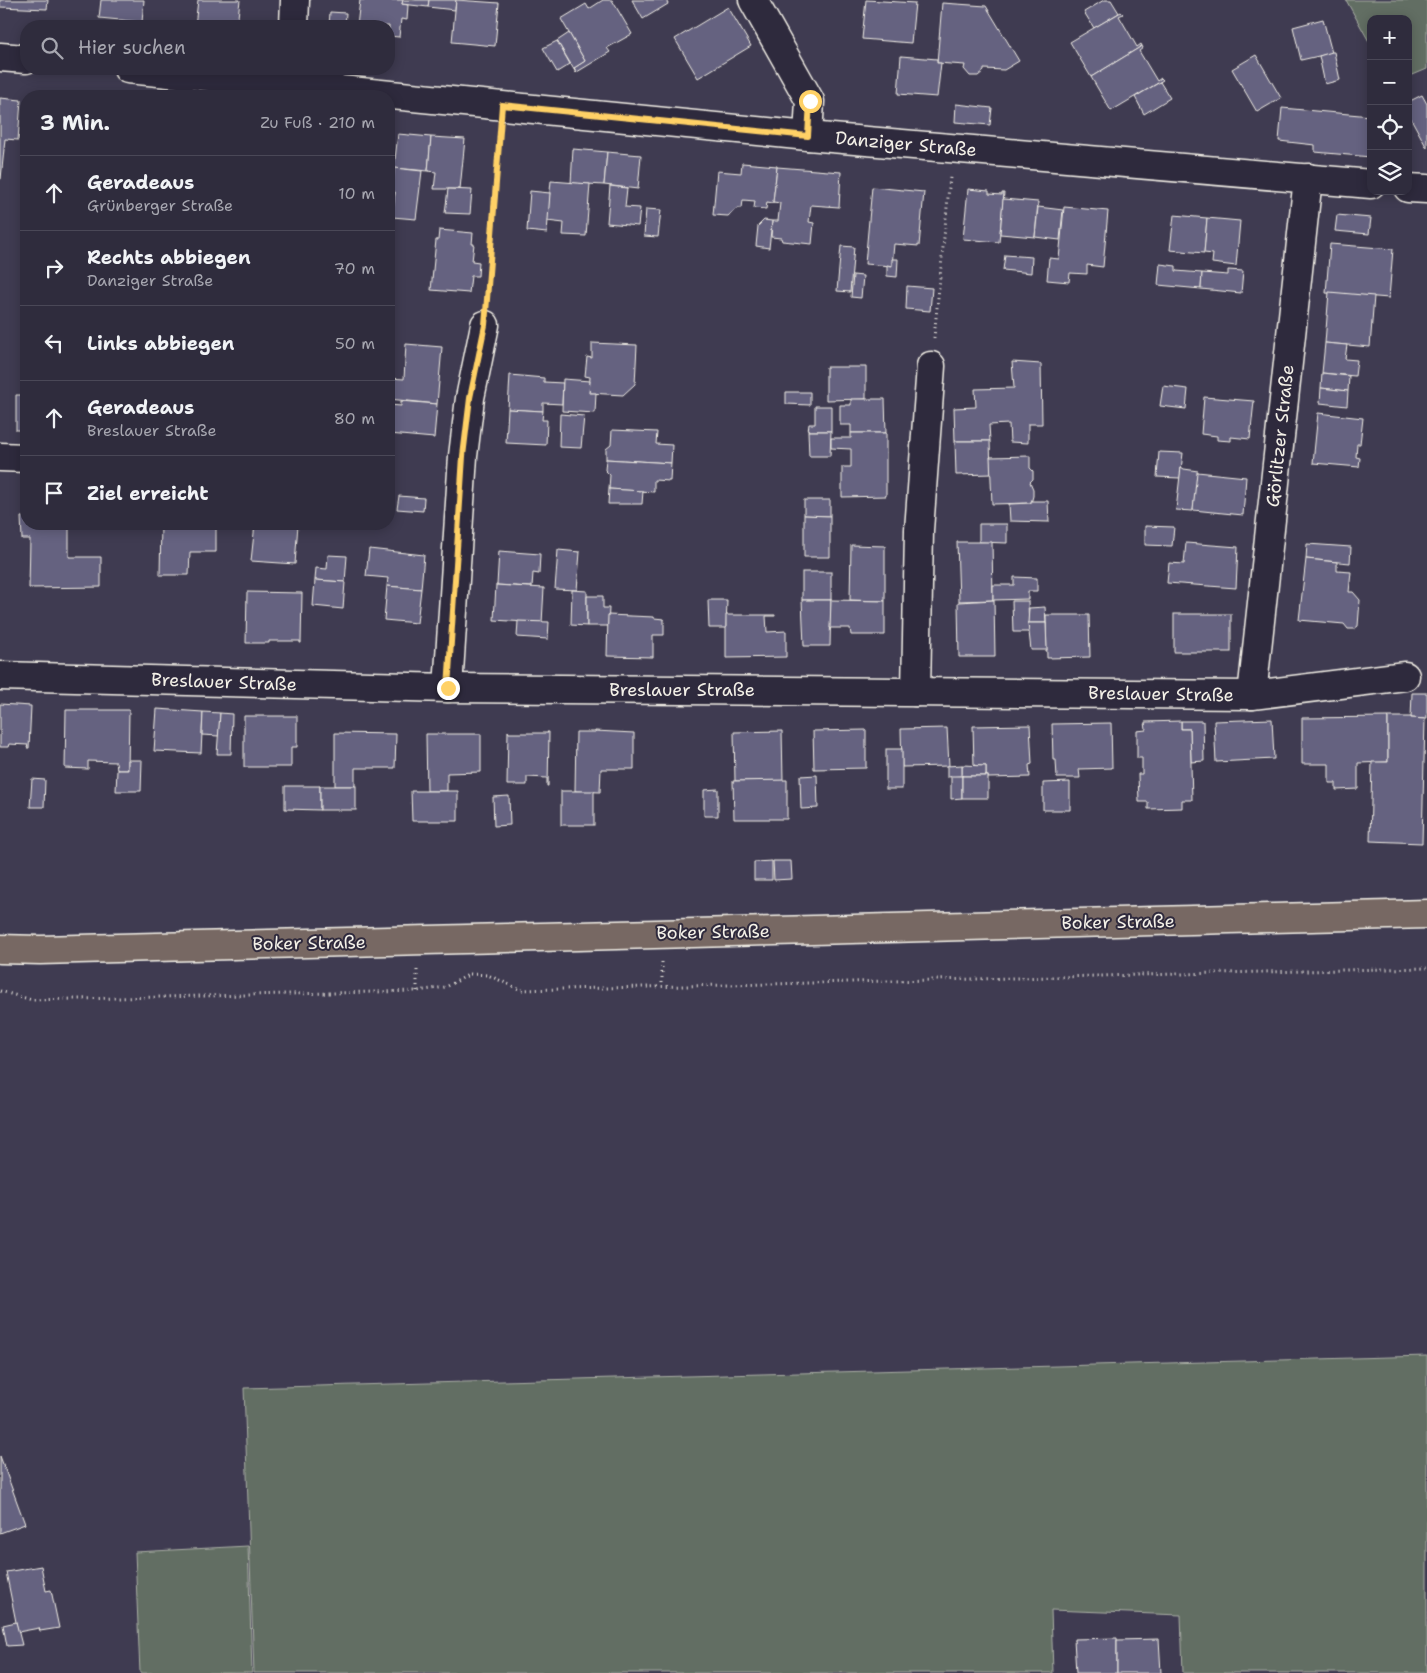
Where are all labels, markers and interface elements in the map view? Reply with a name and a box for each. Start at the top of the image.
map controls [1367,15,1412,195]
button: + [1367,15,1412,60]
search box [20,20,395,75]
icon: search [38,34,66,62]
text: Hier suchen [78,35,186,60]
button: − [1367,60,1412,105]
route start [799,90,822,113]
button: locate [1367,105,1412,150]
text: 3 Min. [40,109,110,137]
text: Zu Fuß · 210 m [260,112,375,133]
street label: Danziger Straße [834,126,978,162]
button: layers [1367,150,1412,195]
text: Geradeaus [87,170,194,195]
icon: ahead [40,179,68,207]
text: 10 m [338,183,375,204]
text: Grünberger Straße [87,195,233,216]
text: Rechts abbiegen [87,245,251,270]
icon: right [40,254,68,282]
text: 70 m [334,258,375,279]
text: Danziger Straße [87,270,213,291]
icon: left [40,329,68,357]
text: Links abbiegen [87,331,234,356]
text: 50 m [335,333,375,354]
street label: Görlitzer Straße [1261,364,1299,508]
text: Geradeaus [87,395,194,420]
icon: ahead [40,404,68,432]
text: 80 m [334,408,375,429]
text: Breslauer Straße [87,420,216,441]
icon: arrive [40,479,68,507]
text: Ziel erreicht [87,481,208,506]
street label: Breslauer Straße [151,667,297,697]
route end [437,677,460,700]
street label: Breslauer Straße [609,678,755,702]
street label: Breslauer Straße [1088,681,1234,707]
street label: Boker Straße [1061,909,1175,935]
street label: Boker Straße [656,919,770,945]
street label: Boker Straße [252,930,366,956]

